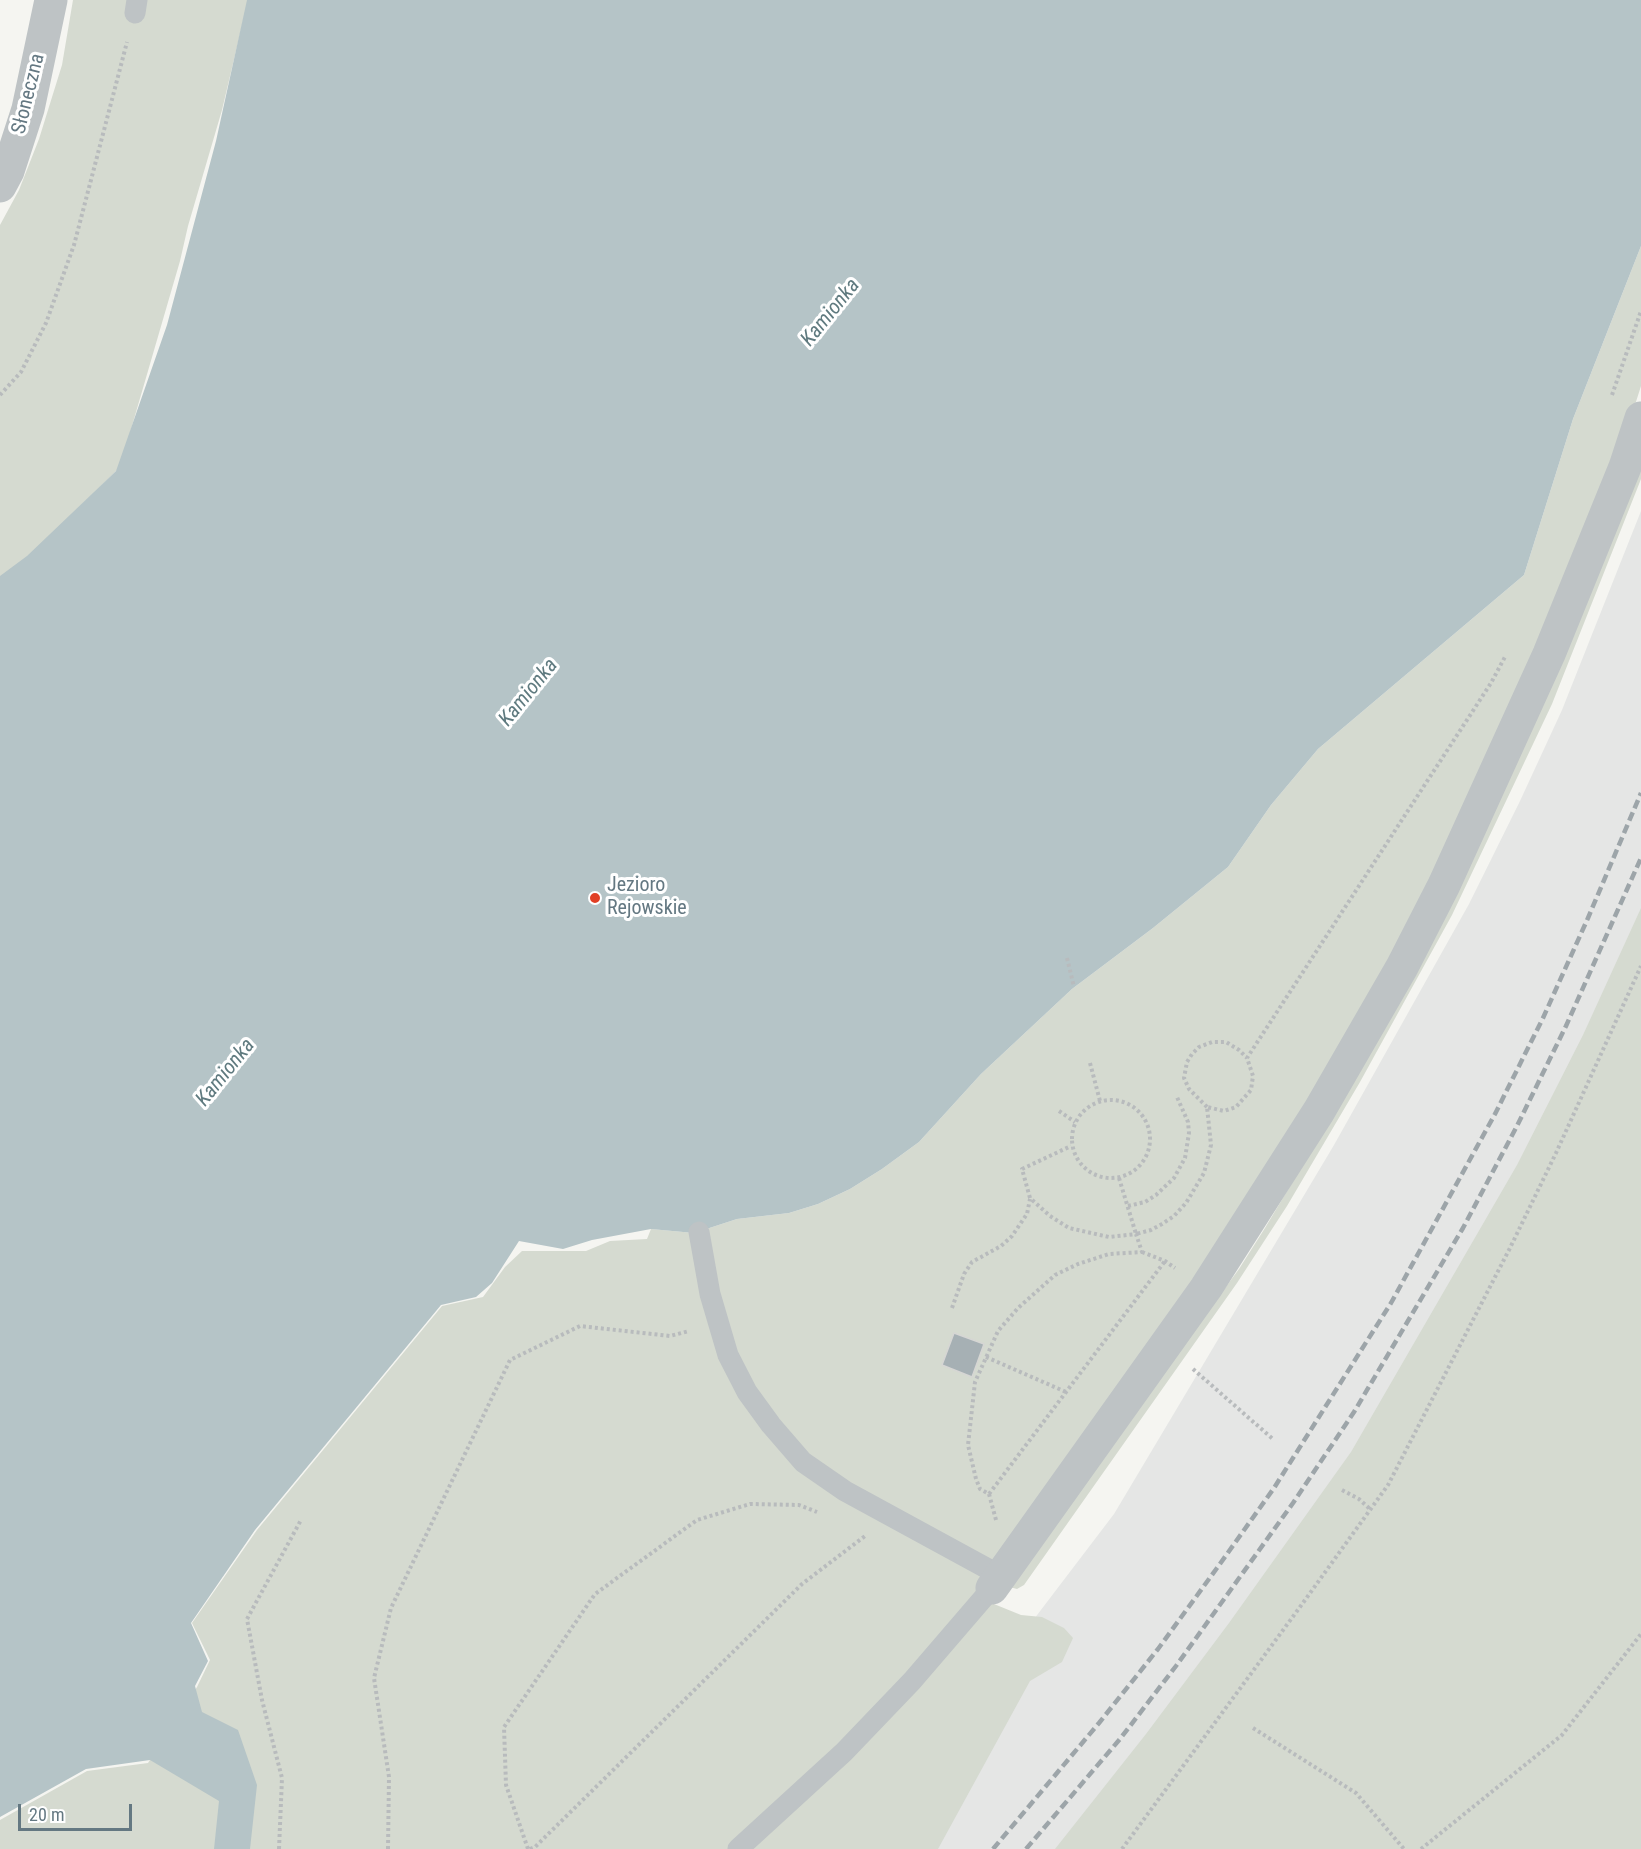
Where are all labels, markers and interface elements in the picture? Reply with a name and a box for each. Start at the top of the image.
street label: Słoneczna [7,51,51,137]
water label: Kamionka [796,274,866,352]
water label: Kamionka [494,654,564,732]
place label: Jezioro Rejowskie [607,874,687,921]
marker: Jezioro Rejowskie [588,891,602,905]
water label: Kamionka [191,1034,261,1112]
scale bar [21,1792,135,1830]
text: 20 m [29,1804,64,1825]

